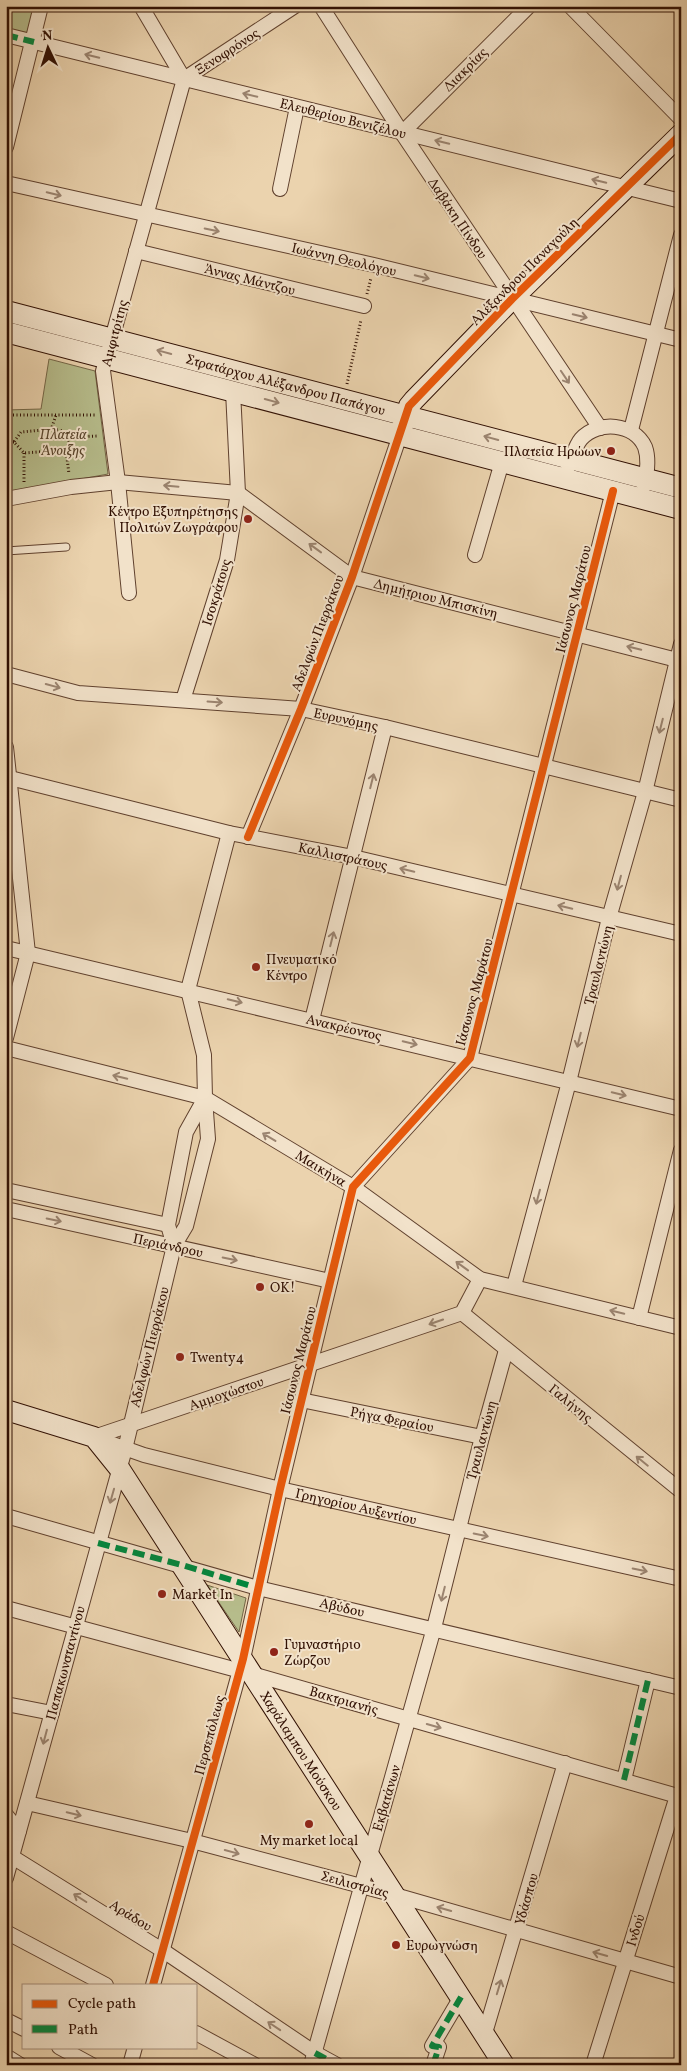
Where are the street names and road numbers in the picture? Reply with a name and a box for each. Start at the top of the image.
street label: Ξενοφρόνος [192,24,264,80]
street label: Διακρίας [440,44,492,96]
street label: Ελευθερίου Βενιζέλου [277,95,408,144]
street label: Δαβάκη Πίνδου [423,174,491,263]
street label: Αλέξανδρου Παναγούλη [467,214,583,330]
street label: Ιωάννη Θεολόγου [289,239,398,282]
street label: Άννας Μάντζου [202,260,297,301]
street label: Αμφιτρίτης [97,298,134,369]
street label: Στρατάρχου Αλέξανδρου Παπάγου [183,351,387,421]
street label: Ιάσωνος Μαράτου [552,543,597,655]
street label: Ισοκράτους [198,557,237,628]
street label: Αδελφών Πιερράκου [287,572,350,695]
street label: Δημήτριου Μπισκίνη [372,575,500,624]
street label: Ευρυνόμης [312,704,380,737]
street label: Καλλιστράτους [296,839,389,876]
street label: Τραυλαντώνη [580,923,619,1008]
street label: Ιάσωνος Μαράτου [452,936,499,1048]
street label: Ανακρέοντος [304,1011,383,1046]
street label: Μαικήνα [291,1147,350,1192]
street label: Περιάνδρου [131,1230,205,1263]
street label: Αδελφών Πιερράκου [126,1285,175,1410]
street label: Ιάσωνος Μαράτου [277,1304,322,1416]
street label: Αμμοχώστου [187,1373,267,1416]
street label: Γαλήνης [544,1380,596,1428]
street label: Τραυλαντώνη [463,1398,502,1483]
street label: Ρήγα Φεραίου [348,1403,435,1438]
street label: Γρηγορίου Αυξεντίου [293,1485,419,1530]
street label: Αβύδου [317,1594,366,1623]
street label: Παπακωνσταντίνου [42,1604,91,1723]
street label: Βακτριανής [307,1683,380,1720]
street label: Χαράλαμπου Μούσκου [254,1688,346,1815]
street label: Περσεπόλεως [191,1693,230,1777]
street label: Εκβατάνων [369,1763,406,1834]
street label: Σειλιστρίας [318,1867,391,1904]
street label: Υδάσπου [511,1871,544,1928]
street label: Αράδου [105,1896,155,1937]
street label: Ινδού [623,1912,650,1949]

